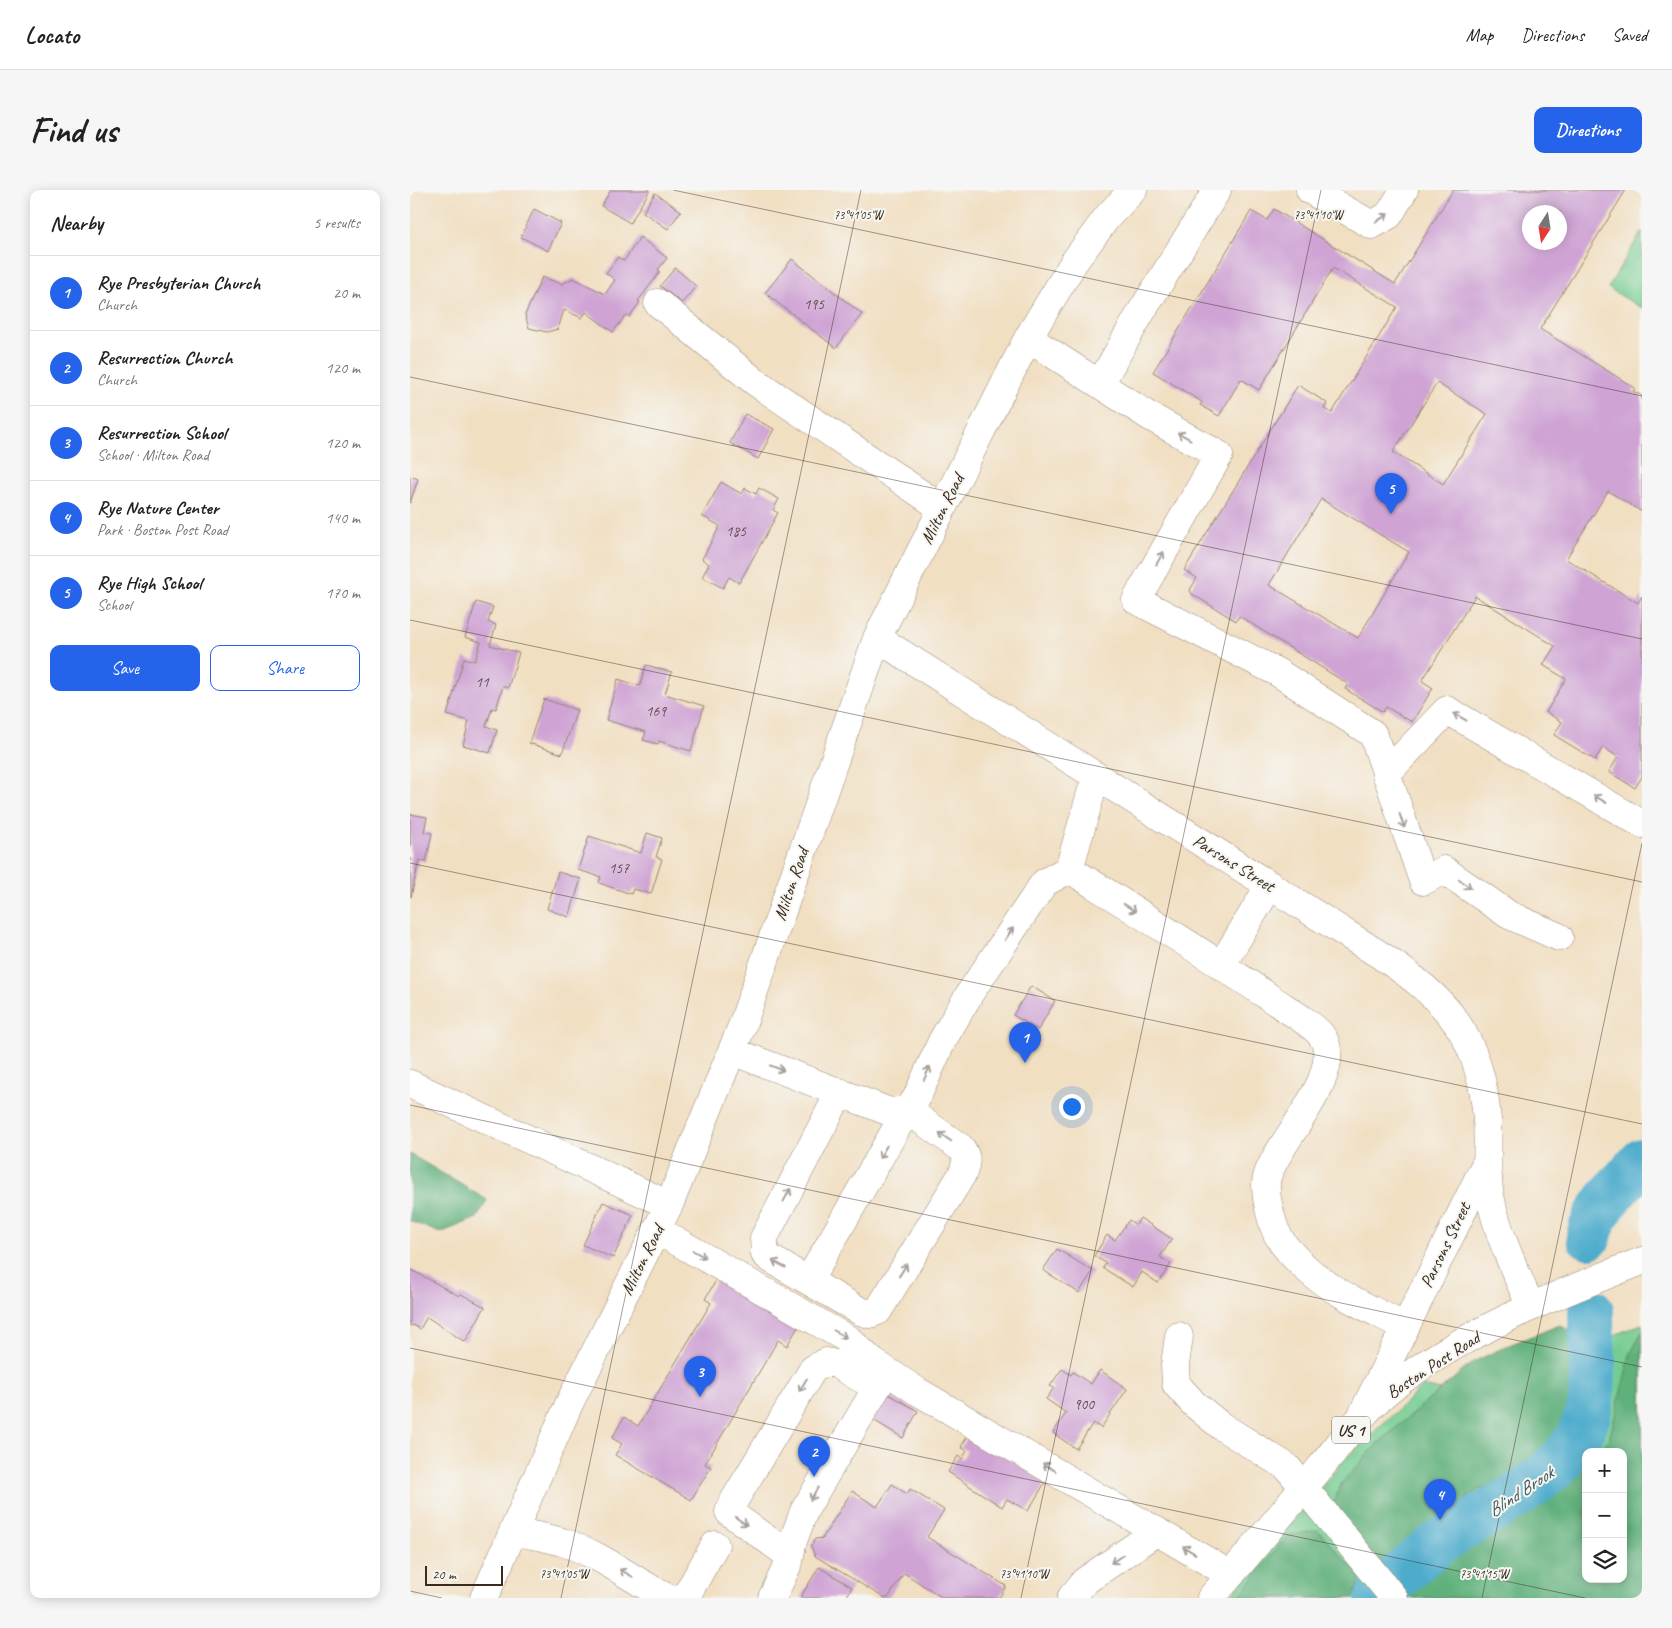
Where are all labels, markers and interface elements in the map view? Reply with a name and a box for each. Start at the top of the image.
text: Locato [25,20,79,50]
text: Map [1466,24,1493,46]
text: Directions [1521,24,1584,46]
text: Saved [1612,24,1647,46]
button: Directions [1534,107,1642,153]
text: Find us [30,108,117,153]
north arrow [1522,205,1567,250]
text: 73°41'05"W [834,207,885,223]
text: 73°41'10"W [1294,207,1345,223]
text: Nearby [50,210,103,236]
text: 5 results [313,213,360,233]
one-way arrow [1375,213,1389,223]
text: Rye Presbyterian Church [97,271,260,295]
text: 1 [62,283,70,303]
text: 20 m [333,283,360,303]
text: Church [97,295,137,315]
house number: 195 [804,295,825,314]
text: Resurrection Church [97,346,233,370]
text: 2 [62,358,70,378]
text: 120 m [326,358,360,378]
text: Church [97,370,137,390]
text: Resurrection School [97,421,226,445]
one-way arrow [1177,430,1192,440]
text: 3 [62,433,70,453]
text: 120 m [326,433,360,453]
text: School · Milton Road [97,445,209,465]
street label: Milton Road [915,468,970,547]
pin: 5 [1375,473,1407,514]
text: Rye Nature Center [97,496,219,520]
text: 4 [62,508,70,528]
text: 140 m [326,508,360,528]
text: Park · Boston Post Road [97,520,228,540]
house number: 185 [726,522,747,541]
one-way arrow [1156,551,1166,565]
text: Rye High School [97,571,202,595]
text: 5 [63,583,69,603]
text: 170 m [326,583,360,603]
text: School [97,595,131,615]
button: Save [50,645,200,691]
button: Share [210,645,360,691]
house number: 11 [475,673,490,692]
house number: 169 [646,702,667,721]
one-way arrow [1453,711,1468,721]
one-way arrow [1593,794,1607,805]
one-way arrow [1398,812,1407,828]
street label: Parsons Street [1189,829,1281,898]
street label: Milton Road [768,842,815,923]
house number: 157 [609,859,630,878]
one-way arrow [1457,879,1471,889]
one-way arrow [1123,902,1137,913]
one-way arrow [1005,927,1015,941]
pin: 1 [1009,1022,1041,1063]
one-way arrow [769,1064,784,1073]
one-way arrow [923,1066,933,1081]
your location [1059,1094,1085,1120]
one-way arrow [938,1132,952,1142]
one-way arrow [877,1144,887,1159]
one-way arrow [782,1188,792,1203]
street label: Parsons Street [1415,1197,1476,1291]
street label: Milton Road [615,1219,670,1298]
one-way arrow [692,1249,706,1259]
one-way arrow [772,1259,787,1269]
one-way arrow [898,1263,909,1277]
street label: Boston Post Road [1382,1325,1486,1403]
one-way arrow [833,1330,847,1340]
pin: 3 [684,1356,716,1397]
one-way arrow [798,1378,808,1392]
house number: 900 [1074,1395,1095,1414]
road number: US 1 [1332,1416,1370,1444]
pin: 2 [798,1436,830,1477]
map controls [1582,1448,1627,1583]
button: + [1582,1448,1627,1493]
water label: Blind Brook [1483,1459,1561,1523]
one-way arrow [1042,1462,1056,1472]
pin: 4 [1424,1479,1456,1520]
one-way arrow [809,1487,819,1501]
button: − [1582,1493,1627,1538]
one-way arrow [734,1516,748,1526]
button: layers [1582,1538,1627,1583]
one-way arrow [1181,1545,1196,1555]
one-way arrow [1110,1554,1124,1564]
scale bar [425,1563,502,1586]
text: 20 m [432,1566,456,1583]
text: 73°41'05"W [540,1566,591,1582]
text: 73°41'10"W [1000,1566,1051,1582]
text: 73°41'15"W [1460,1566,1511,1582]
one-way arrow [619,1568,634,1578]

